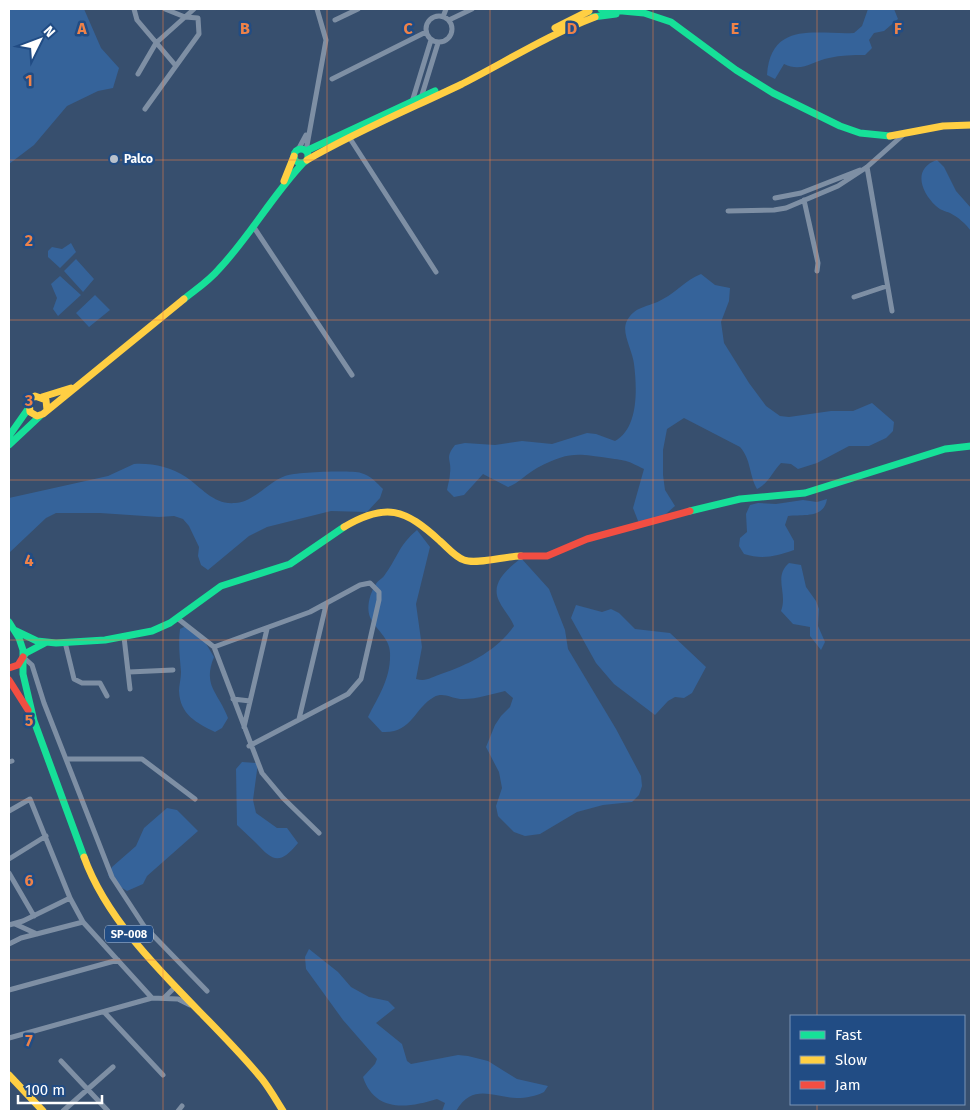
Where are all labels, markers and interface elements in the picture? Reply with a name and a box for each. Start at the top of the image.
north arrow [15,15,65,65]
text: A [76,19,87,38]
text: B [240,19,250,38]
text: C [403,19,413,38]
text: D [567,19,577,38]
text: E [731,19,739,38]
text: F [894,19,902,38]
text: N [40,22,59,41]
text: 1 [25,71,33,90]
place label: Palco [124,152,153,166]
marker: Palco [108,153,120,165]
text: 2 [25,231,33,250]
text: 3 [24,391,33,410]
text: 4 [24,551,34,570]
text: 5 [25,711,34,730]
text: 6 [24,871,34,890]
road number: SP-008 [105,926,153,942]
legend [790,1015,965,1105]
text: Fast [835,1026,862,1044]
text: 7 [25,1031,33,1050]
text: Slow [835,1051,867,1069]
scale bar [18,1072,101,1104]
text: Jam [835,1076,861,1094]
text: 100 m [25,1081,65,1099]

